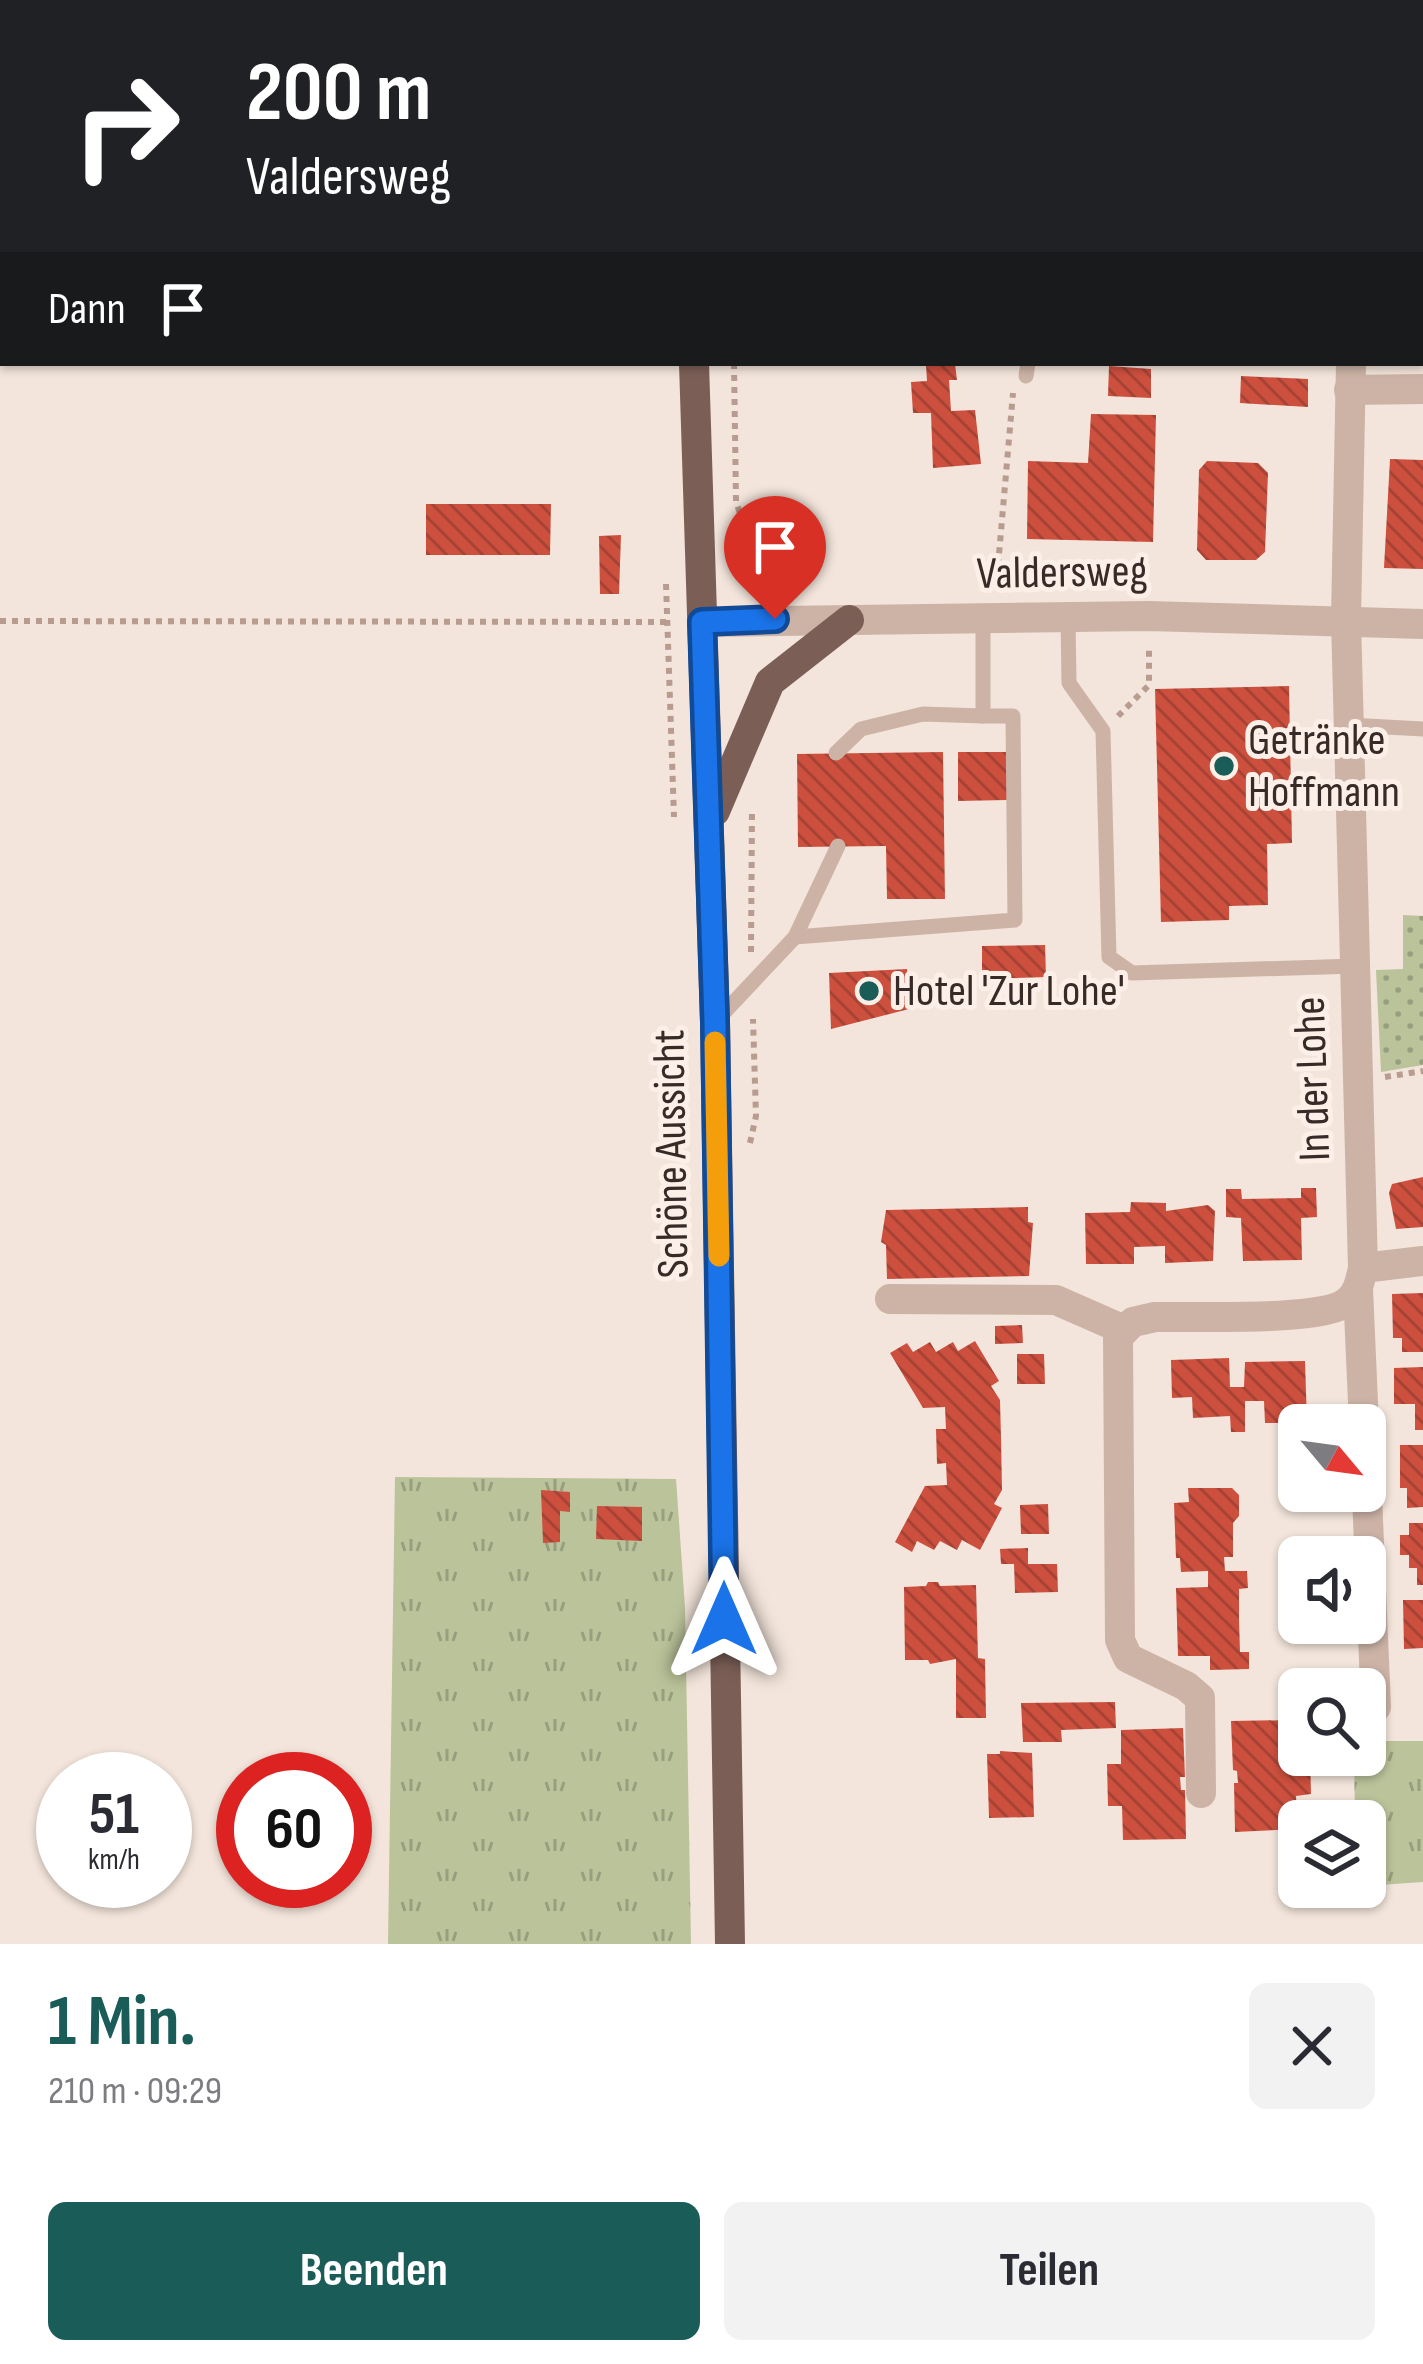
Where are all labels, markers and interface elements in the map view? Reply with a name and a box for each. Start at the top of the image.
text: 200 m [246,43,432,144]
icon: right [48,48,204,204]
text: Valdersweg [246,145,451,210]
icon: arrive [150,276,216,342]
text: Dann [48,282,126,337]
pin [724,496,826,619]
icon: arrive [742,514,808,580]
street label: Valdersweg [976,544,1148,602]
place label: Getränke Hoffmann [1248,713,1400,820]
marker: Getränke Hoffmann [1211,753,1237,779]
place label: Hotel 'Zur Lohe' [893,964,1125,1019]
marker: Hotel 'Zur Lohe' [856,978,882,1004]
street label: In der Lohe [1283,996,1343,1162]
street label: Schöne Aussicht [642,1029,702,1279]
north arrow [1278,1404,1386,1512]
map controls [1278,1404,1386,1908]
button: sound [1278,1536,1386,1644]
position arrow [661,1556,787,1682]
button: search [1278,1668,1386,1776]
speed limit sign: 60 [216,1752,372,1908]
text: 51 [89,1779,139,1851]
button: layers [1278,1800,1386,1908]
text: km/h [88,1842,140,1878]
text: 1 Min. [48,1979,196,2066]
button: close [1249,1983,1375,2109]
text: 210 m · 09:29 [48,2068,222,2115]
button: Beenden [48,2202,700,2340]
button: Teilen [724,2202,1375,2340]

